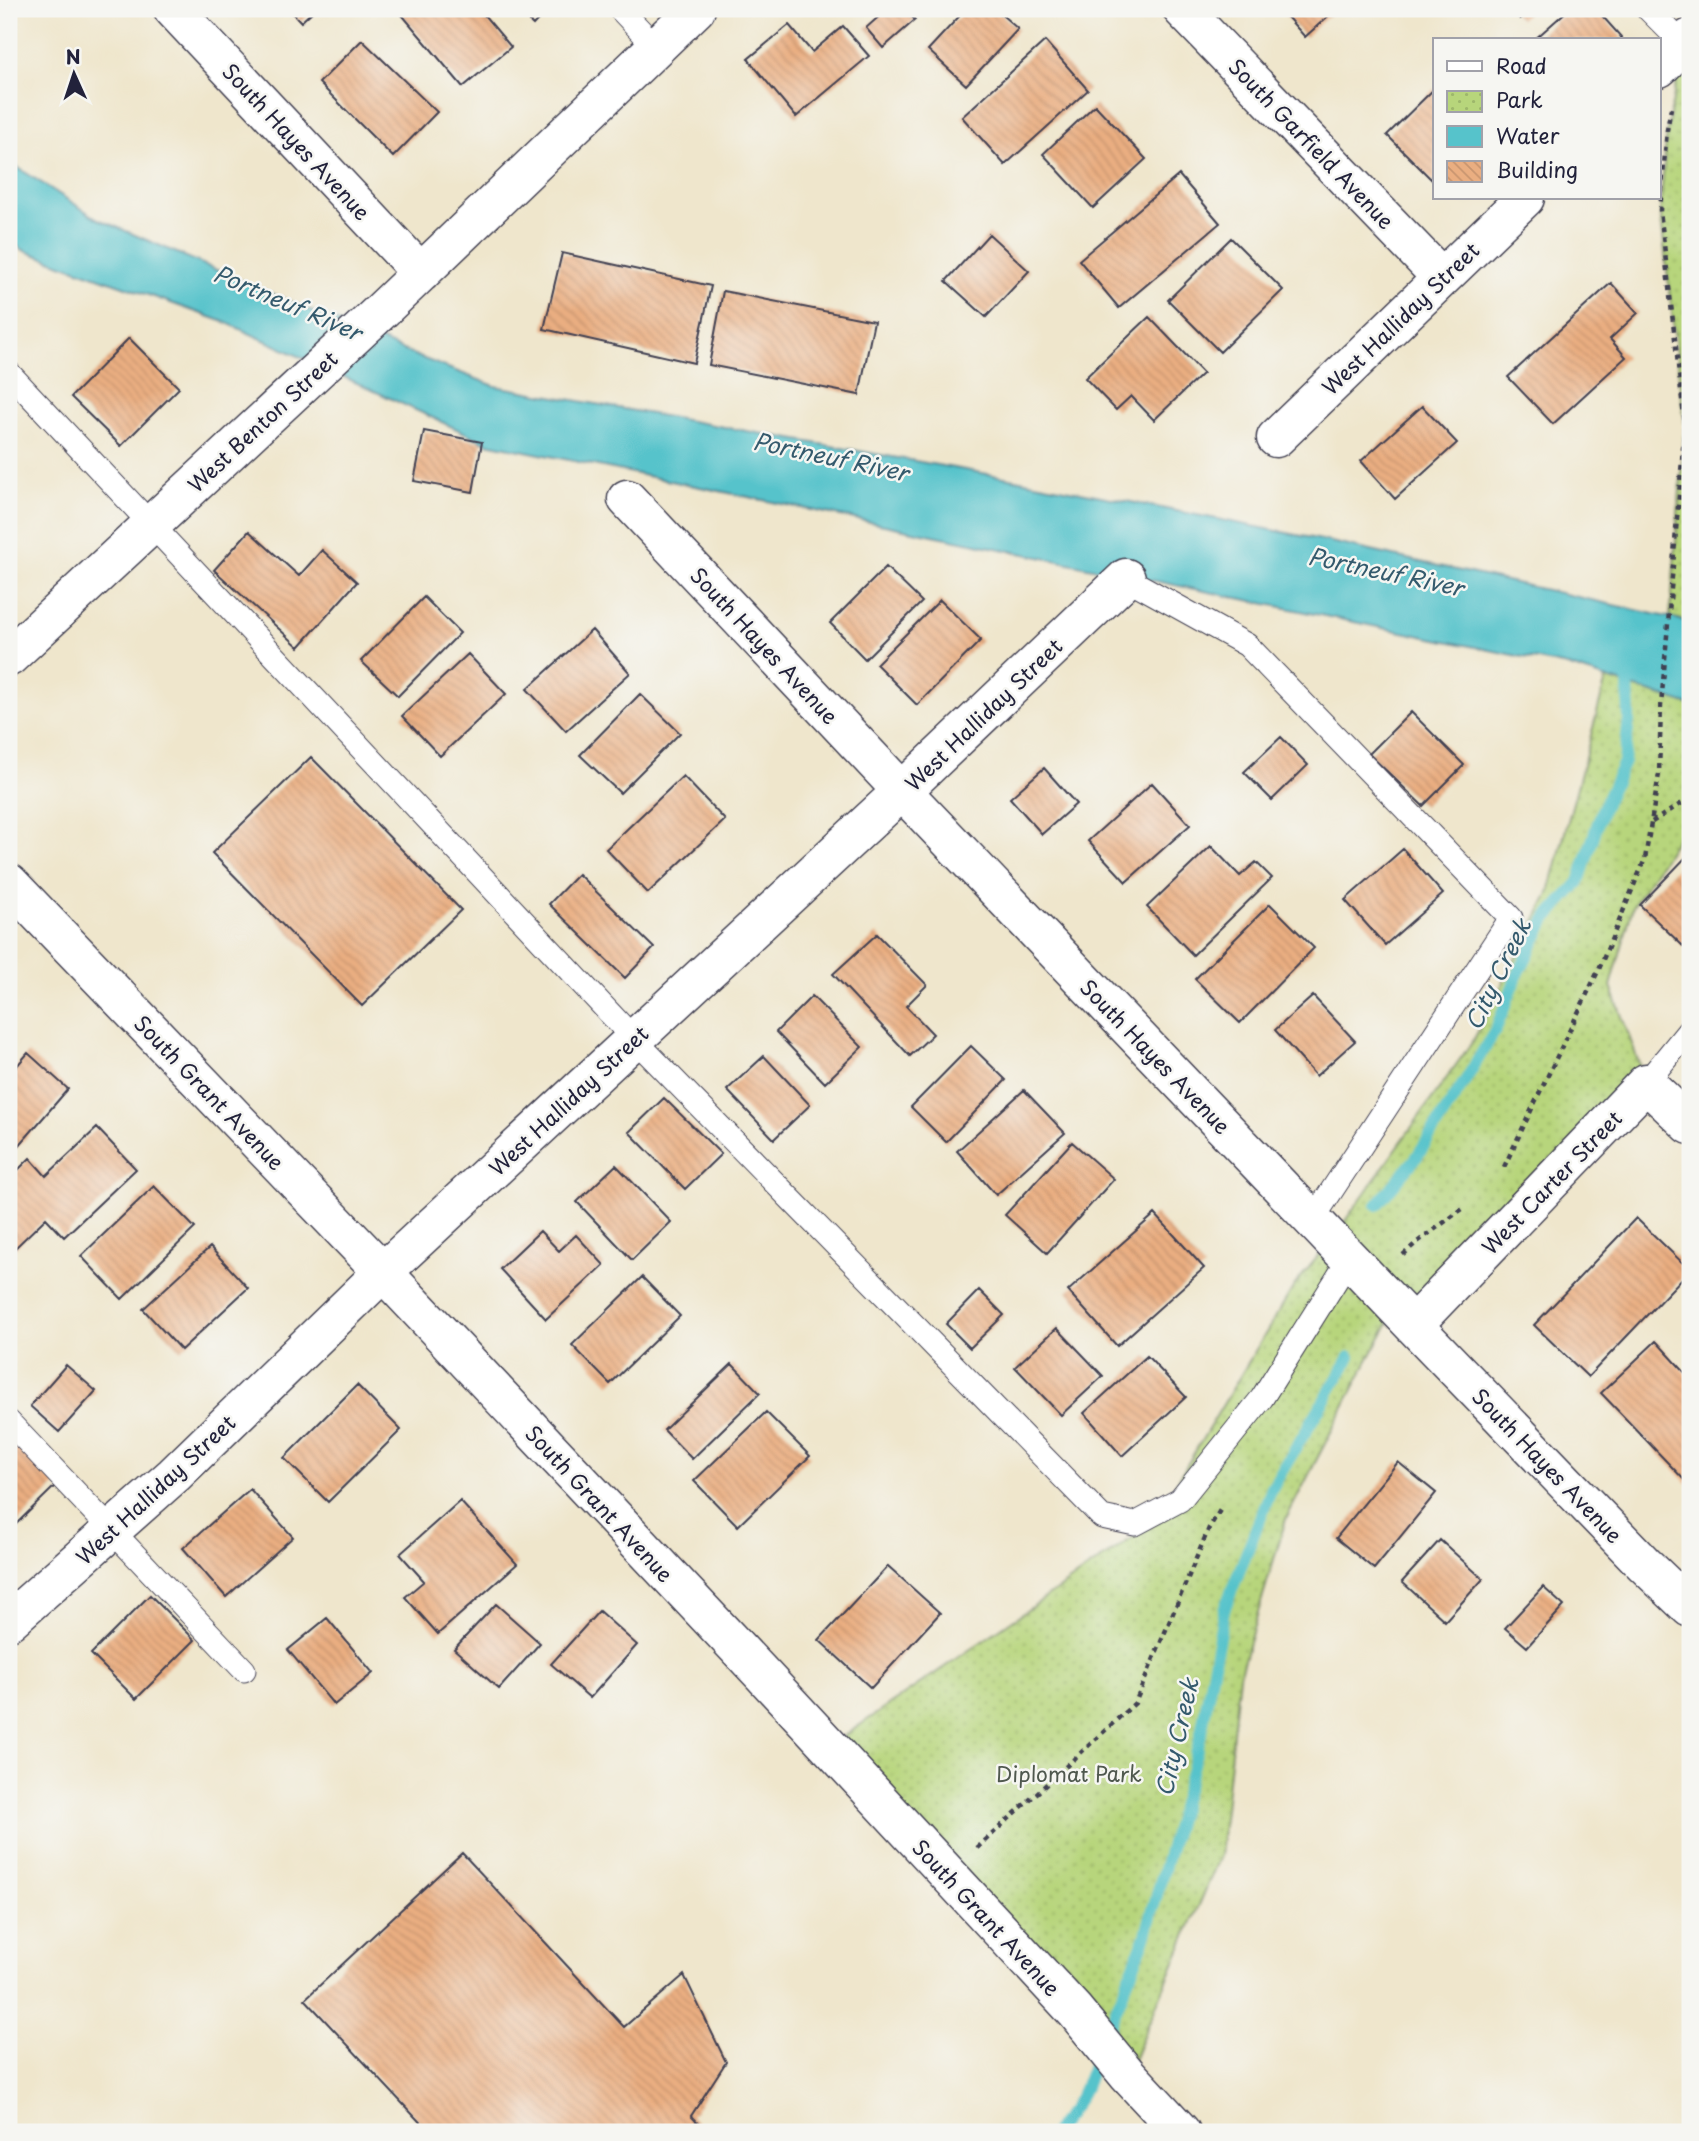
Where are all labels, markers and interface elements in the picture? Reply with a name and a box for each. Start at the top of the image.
north arrow [38,38,108,108]
legend [1433,38,1660,200]
text: N [65,42,81,70]
text: Road [1496,49,1547,81]
street label: South Garfield Avenue [1222,51,1402,235]
street label: South Hayes Avenue [216,55,378,227]
text: Park [1496,83,1543,115]
text: Water [1496,119,1560,151]
text: Building [1496,153,1578,185]
street label: West Halliday Street [1314,234,1486,402]
water label: Portneuf River [209,255,371,350]
street label: West Benton Street [180,343,344,499]
water label: Portneuf River [750,423,915,490]
water label: Portneuf River [1305,538,1470,605]
street label: South Hayes Avenue [684,559,846,731]
street label: West Halliday Street [897,630,1069,798]
water label: City Creek [1455,911,1540,1036]
street label: South Hayes Avenue [1074,971,1238,1141]
street label: South Grant Avenue [128,1007,292,1177]
street label: West Halliday Street [481,1017,655,1183]
street label: West Carter Street [1473,1102,1629,1261]
street label: South Hayes Avenue [1466,1380,1630,1550]
street label: West Halliday Street [68,1406,242,1572]
street label: South Grant Avenue [519,1417,681,1589]
water label: City Creek [1145,1673,1207,1800]
park label: Diplomat Park [996,1757,1142,1789]
street label: South Grant Avenue [906,1831,1068,2003]

